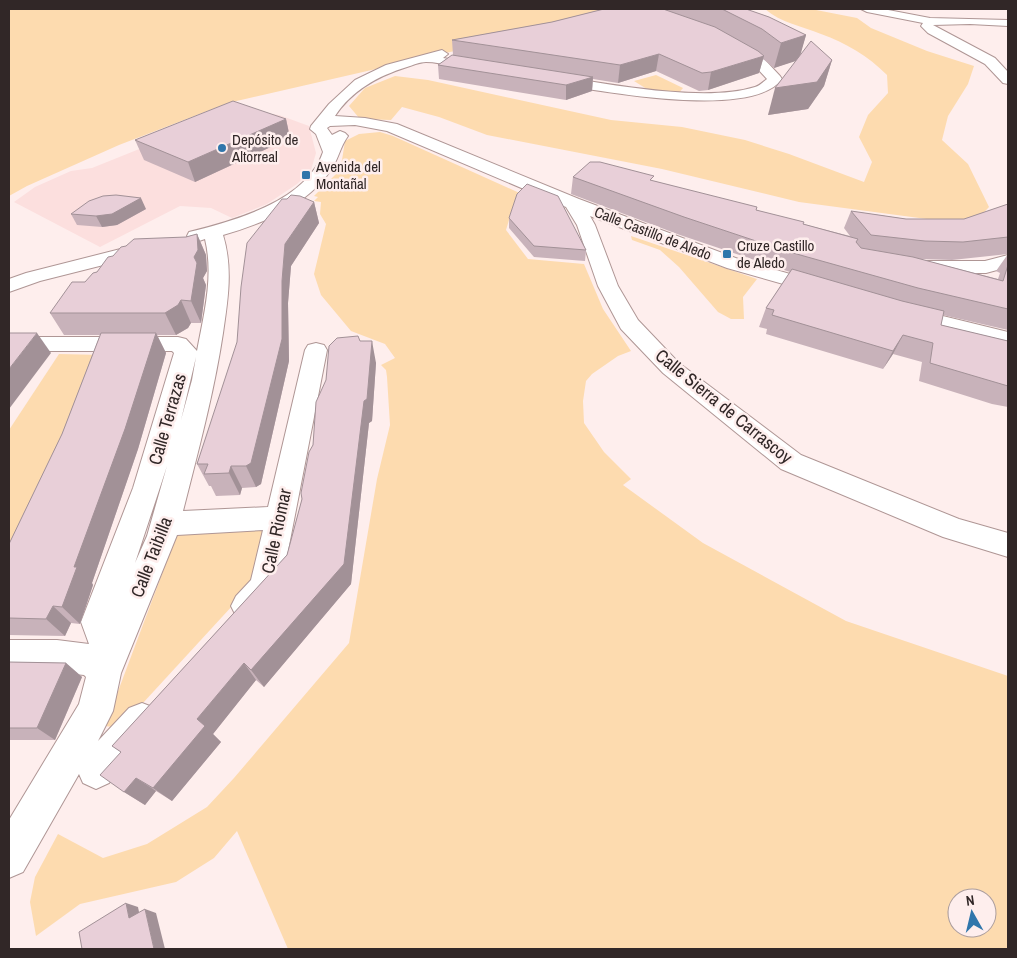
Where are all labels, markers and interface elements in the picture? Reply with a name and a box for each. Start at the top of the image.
place label: Depósito de Altorreal [231,129,298,167]
marker: Depósito de Altorreal [216,142,228,154]
place label: Avenida del Montañal [315,156,381,194]
marker: Avenida del Montañal [300,169,312,181]
street label: Calle Castillo de Aledo [591,201,715,265]
place label: Cruze Castillo de Aledo [737,235,814,273]
marker: Cruze Castillo de Aledo [721,248,733,260]
street label: Calle Sierra de Carrascoy [650,343,798,470]
street label: Calle Terrazas [142,370,192,468]
street label: Calle Riomar [255,486,297,576]
street label: Calle Taibilla [124,513,178,601]
north arrow [947,888,997,938]
text: N [965,891,976,910]

